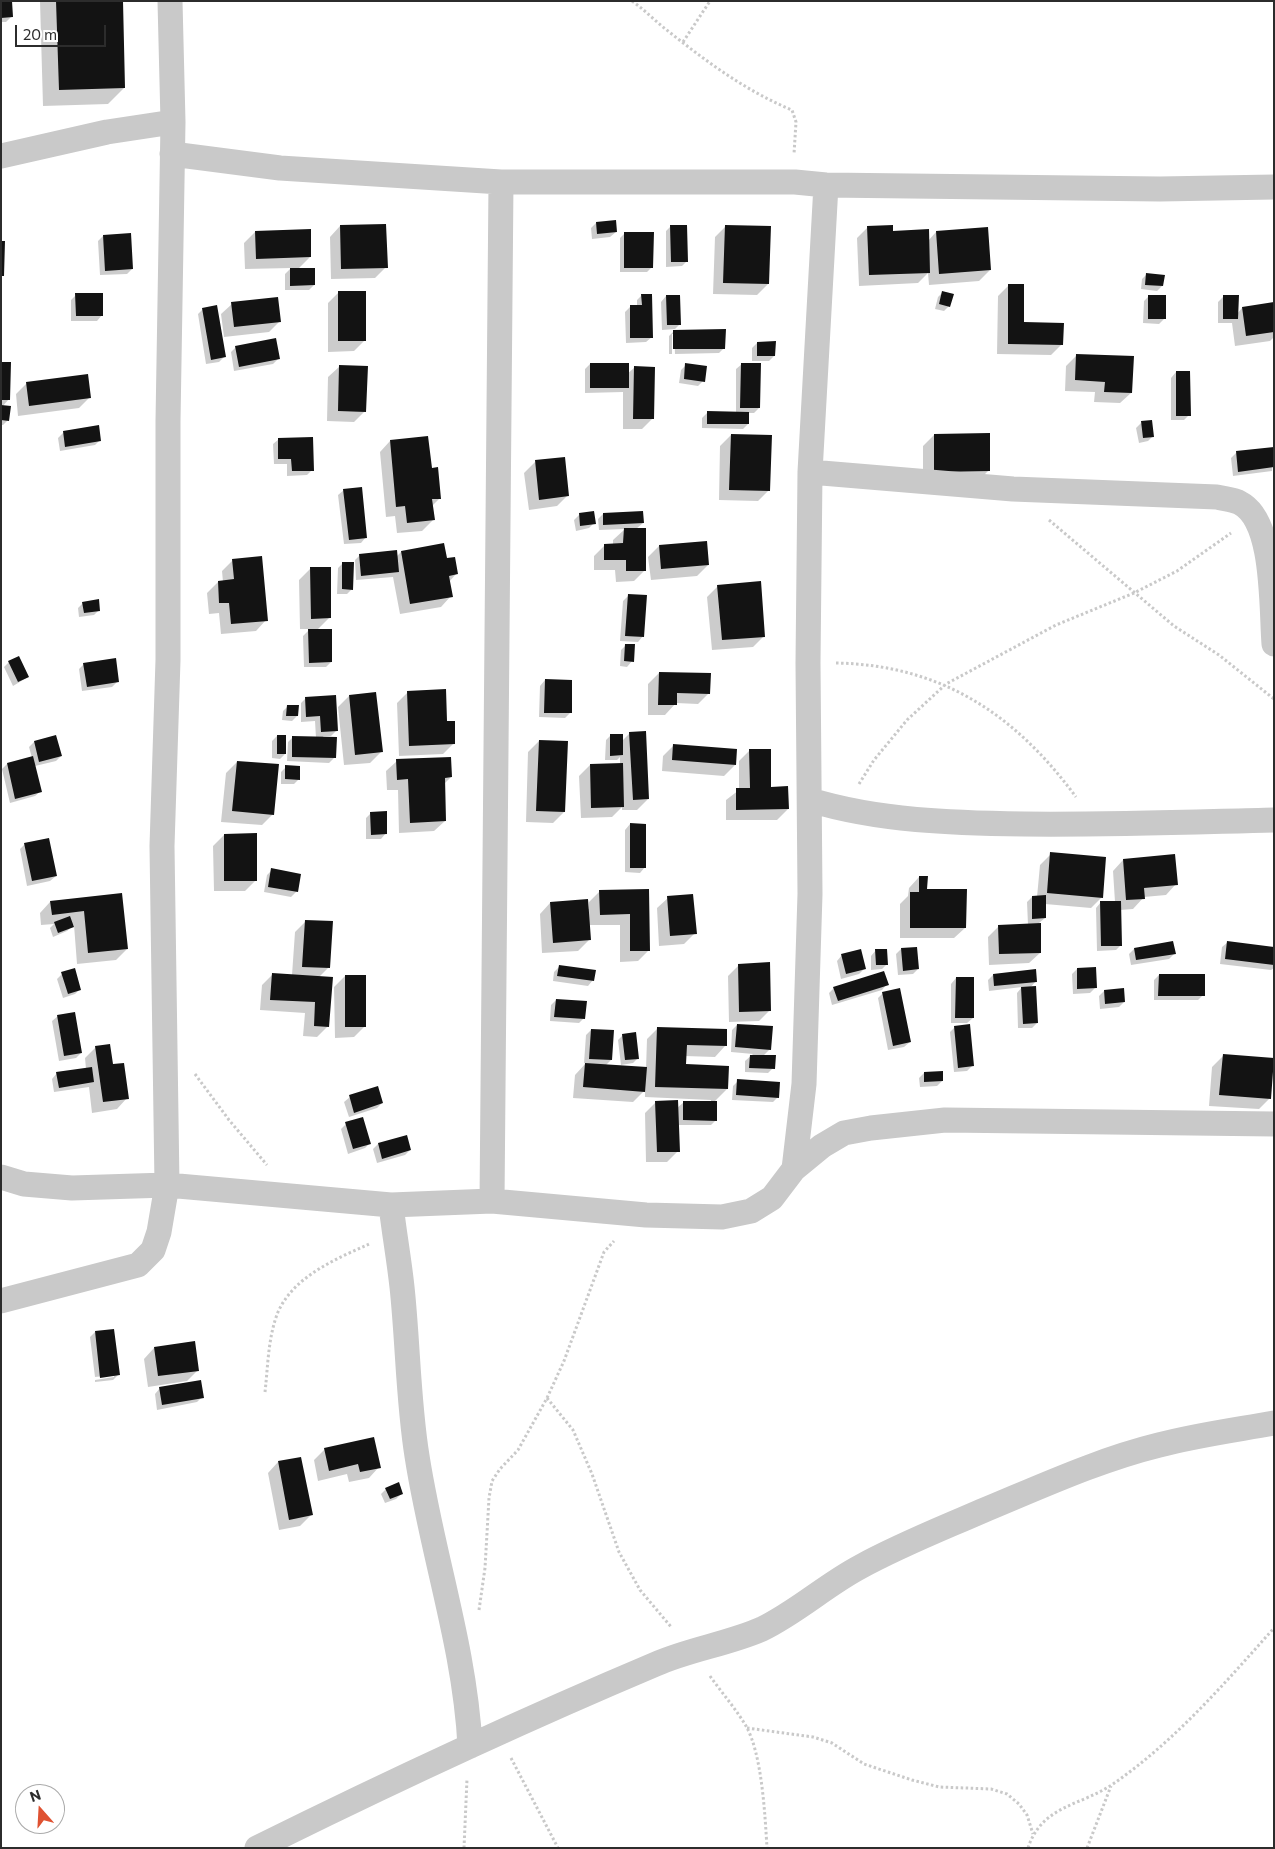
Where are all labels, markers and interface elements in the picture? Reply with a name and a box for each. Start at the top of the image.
scale bar [18,15,109,47]
text: 20 m [23,25,57,43]
north arrow [15,1784,65,1834]
text: N [28,1786,43,1805]

